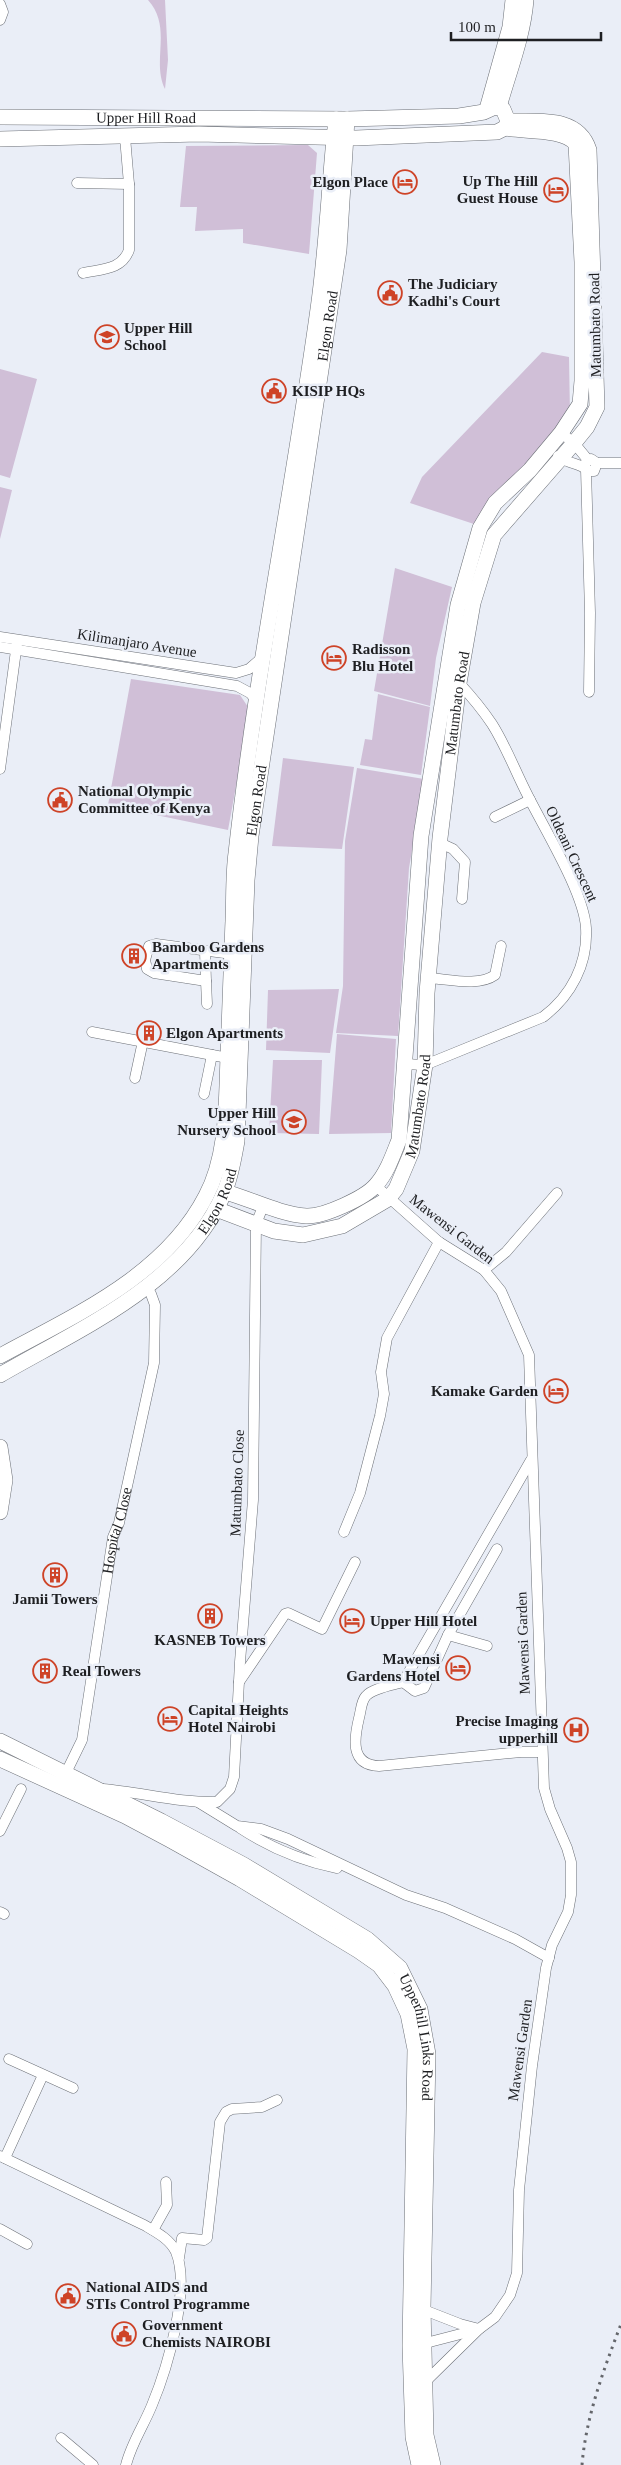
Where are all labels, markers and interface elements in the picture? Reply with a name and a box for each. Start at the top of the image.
scale bar [451,10,601,42]
text: 100 m [458,19,496,35]
street label: Upper Hill Road [96,110,197,126]
hotel icon: Elgon Place [392,169,418,195]
place label: Up The Hill Guest House [457,173,538,206]
place label: Elgon Place [313,174,388,190]
hotel icon: Up The Hill Guest House [543,177,569,203]
street label: Matumbato Road [586,272,604,377]
place label: The Judiciary Kadhi's Court [408,276,500,309]
public building icon: The Judiciary Kadhi's Court [377,280,403,306]
street label: Elgon Road [314,289,341,362]
place label: Upper Hill School [124,320,192,353]
school or university icon: Upper Hill School [94,324,120,350]
public building icon: KISIP HQs [261,378,287,404]
place label: KISIP HQs [292,383,365,399]
street label: Kilimanjaro Avenue [76,626,198,660]
place label: Radisson Blu Hotel [352,641,413,674]
hotel icon: Radisson Blu Hotel [321,645,347,671]
street label: Matumbato Road [442,650,472,756]
street label: Elgon Road [243,764,270,837]
place label: National Olympic Committee of Kenya [78,783,211,816]
public building icon: National Olympic Committee of Kenya [47,787,73,813]
street label: Oldeani Crescent [543,804,602,905]
place label: Bamboo Gardens Apartments [152,939,264,972]
building icon: Bamboo Gardens Apartments [121,943,147,969]
building icon: Elgon Apartments [136,1020,162,1046]
place label: Elgon Apartments [166,1025,283,1041]
street label: Matumbato Road [402,1054,433,1161]
place label: Upper Hill Nursery School [177,1105,276,1138]
school or university icon: Upper Hill Nursery School [281,1109,307,1135]
street label: Elgon Road [195,1166,240,1237]
street label: Mawensi Garden [407,1191,498,1267]
hotel icon: Kamake Garden [543,1378,569,1404]
place label: Kamake Garden [431,1383,539,1399]
street label: Matumbato Close [227,1429,247,1537]
street label: Hospital Close [99,1485,135,1575]
building icon: Jamii Towers [42,1562,68,1588]
place label: Jamii Towers [12,1591,98,1607]
street label: Mawensi Garden [513,1591,533,1695]
building icon: KASNEB Towers [197,1603,223,1629]
hotel icon: Upper Hill Hotel [339,1608,365,1634]
place label: Upper Hill Hotel [370,1613,477,1629]
place label: KASNEB Towers [154,1632,266,1648]
place label: Mawensi Gardens Hotel [346,1651,440,1684]
hotel icon: Mawensi Gardens Hotel [445,1655,471,1681]
building icon: Real Towers [32,1658,58,1684]
place label: Real Towers [62,1663,141,1679]
place label: Capital Heights Hotel Nairobi [188,1702,289,1735]
hotel icon: Capital Heights Hotel Nairobi [157,1706,183,1732]
place label: Precise Imaging upperhill [455,1713,558,1746]
hospital icon: Precise Imaging upperhill [563,1717,589,1743]
street label: Upperhill Links Road [396,1971,436,2102]
street label: Mawensi Garden [505,1997,535,2102]
place label: National AIDS and STIs Control Programme [86,2279,250,2312]
public building icon: National AIDS and STIs Control Programme [55,2283,81,2309]
place label: Government Chemists NAIROBI [142,2317,271,2350]
public building icon: Government Chemists NAIROBI [111,2321,137,2347]

